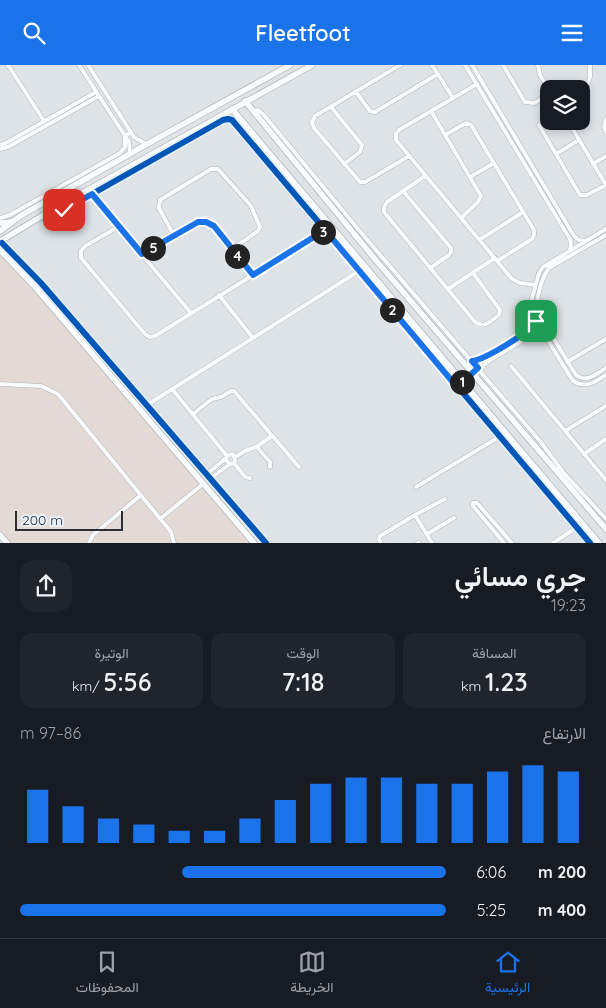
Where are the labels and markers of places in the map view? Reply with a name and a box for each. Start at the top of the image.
pin [43,189,85,231]
pin: 3 [310,219,336,245]
pin: 5 [140,235,166,261]
pin: 4 [224,243,250,269]
pin: 2 [380,297,404,323]
pin [515,300,557,342]
pin: 1 [450,369,474,395]

